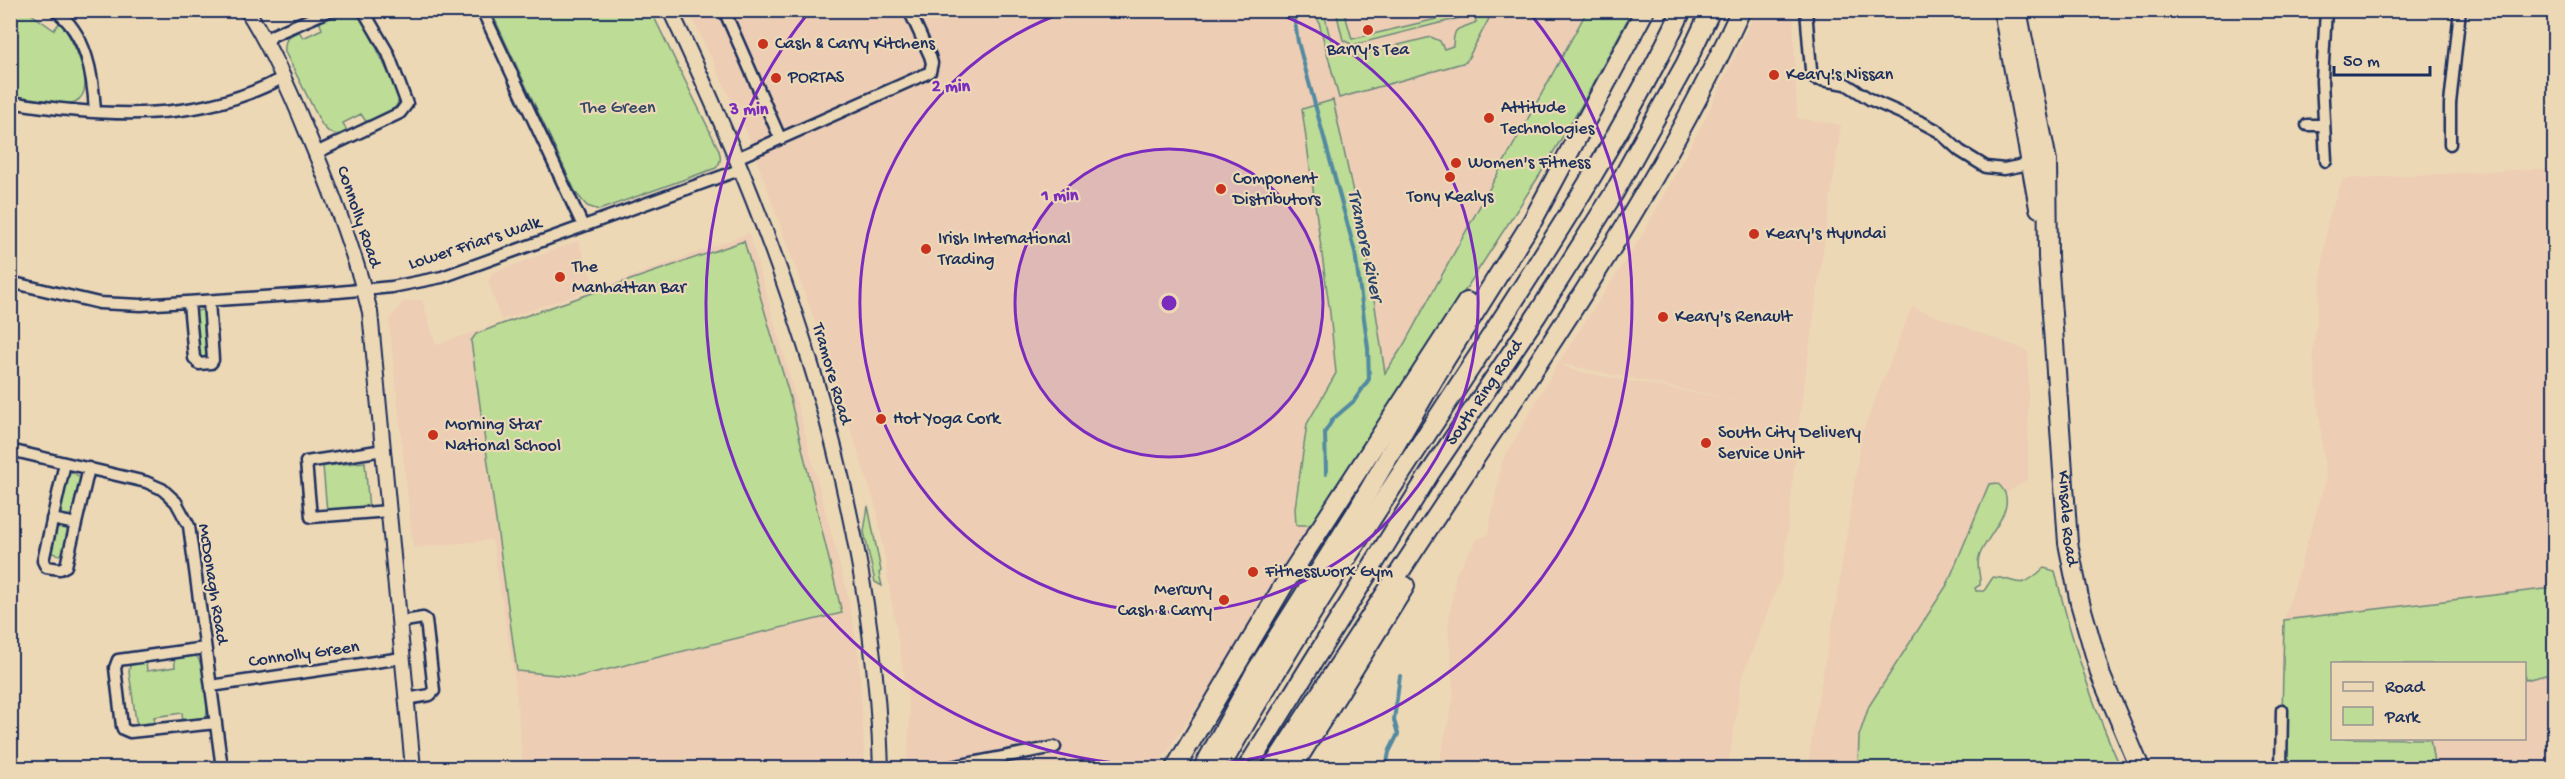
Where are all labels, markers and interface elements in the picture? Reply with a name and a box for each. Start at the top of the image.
marker: Barry's Tea [1361,23,1375,37]
place label: Cash & Carry Kitchens [775,34,936,55]
marker: Cash & Carry Kitchens [756,37,770,51]
scale bar [2334,39,2430,77]
place label: Barry's Tea [1326,40,1410,61]
text: 50 m [2343,52,2380,73]
place label: Keary's Nissan [1786,65,1894,86]
place label: PORTAS [787,68,845,89]
marker: Keary's Nissan [1767,68,1781,82]
marker: PORTAS [769,71,783,85]
text: 2 min [932,77,971,98]
park label: The Green [579,98,656,119]
place label: Attitude Technologies [1500,98,1596,140]
text: 3 min [729,100,769,121]
marker: Attitude Technologies [1482,111,1496,125]
place label: Women's Fitness [1468,153,1592,174]
marker: Women's Fitness [1449,156,1463,170]
street label: Connolly Road [331,164,386,272]
place label: Component Distributors [1232,169,1322,211]
marker: Tony Kealys [1443,170,1457,184]
marker: Component Distributors [1214,182,1228,196]
text: 1 min [1041,186,1079,207]
water label: Tramore River [1341,187,1388,307]
place label: Tony Kealys [1406,187,1495,208]
street label: Lower Friar's Walk [406,212,546,275]
place label: Keary's Hyundai [1766,224,1887,245]
marker: Keary's Hyundai [1747,227,1761,241]
place label: Irish International Trading [937,229,1071,271]
marker: Irish International Trading [919,242,933,256]
place label: The Manhattan Bar [571,257,687,299]
marker: The Manhattan Bar [553,270,567,284]
centre of rings [1159,293,1179,313]
place label: Keary's Renault [1675,307,1794,328]
marker: Keary's Renault [1656,310,1670,324]
street label: Tramore Road [806,320,856,429]
street label: South Ring Road [1441,335,1528,450]
place label: Hot Yoga Cork [893,409,1002,430]
marker: Hot Yoga Cork [874,412,888,426]
place label: Morning Star National School [445,415,561,457]
place label: South City Delivery Service Unit [1718,423,1861,465]
marker: Morning Star National School [426,428,440,442]
marker: South City Delivery Service Unit [1699,436,1713,450]
street label: Kinsale Road [2052,470,2083,569]
street label: McDonagh Road [192,522,232,647]
place label: Fitnessworx Gym [1264,562,1393,583]
marker: Fitnessworx Gym [1246,565,1260,579]
place label: Mercury Cash & Carry [1118,580,1212,622]
marker: Mercury Cash & Carry [1217,593,1231,607]
street label: Connolly Green [247,637,361,673]
legend [2331,662,2526,740]
text: Road [2385,678,2426,699]
text: Park [2384,708,2421,729]

